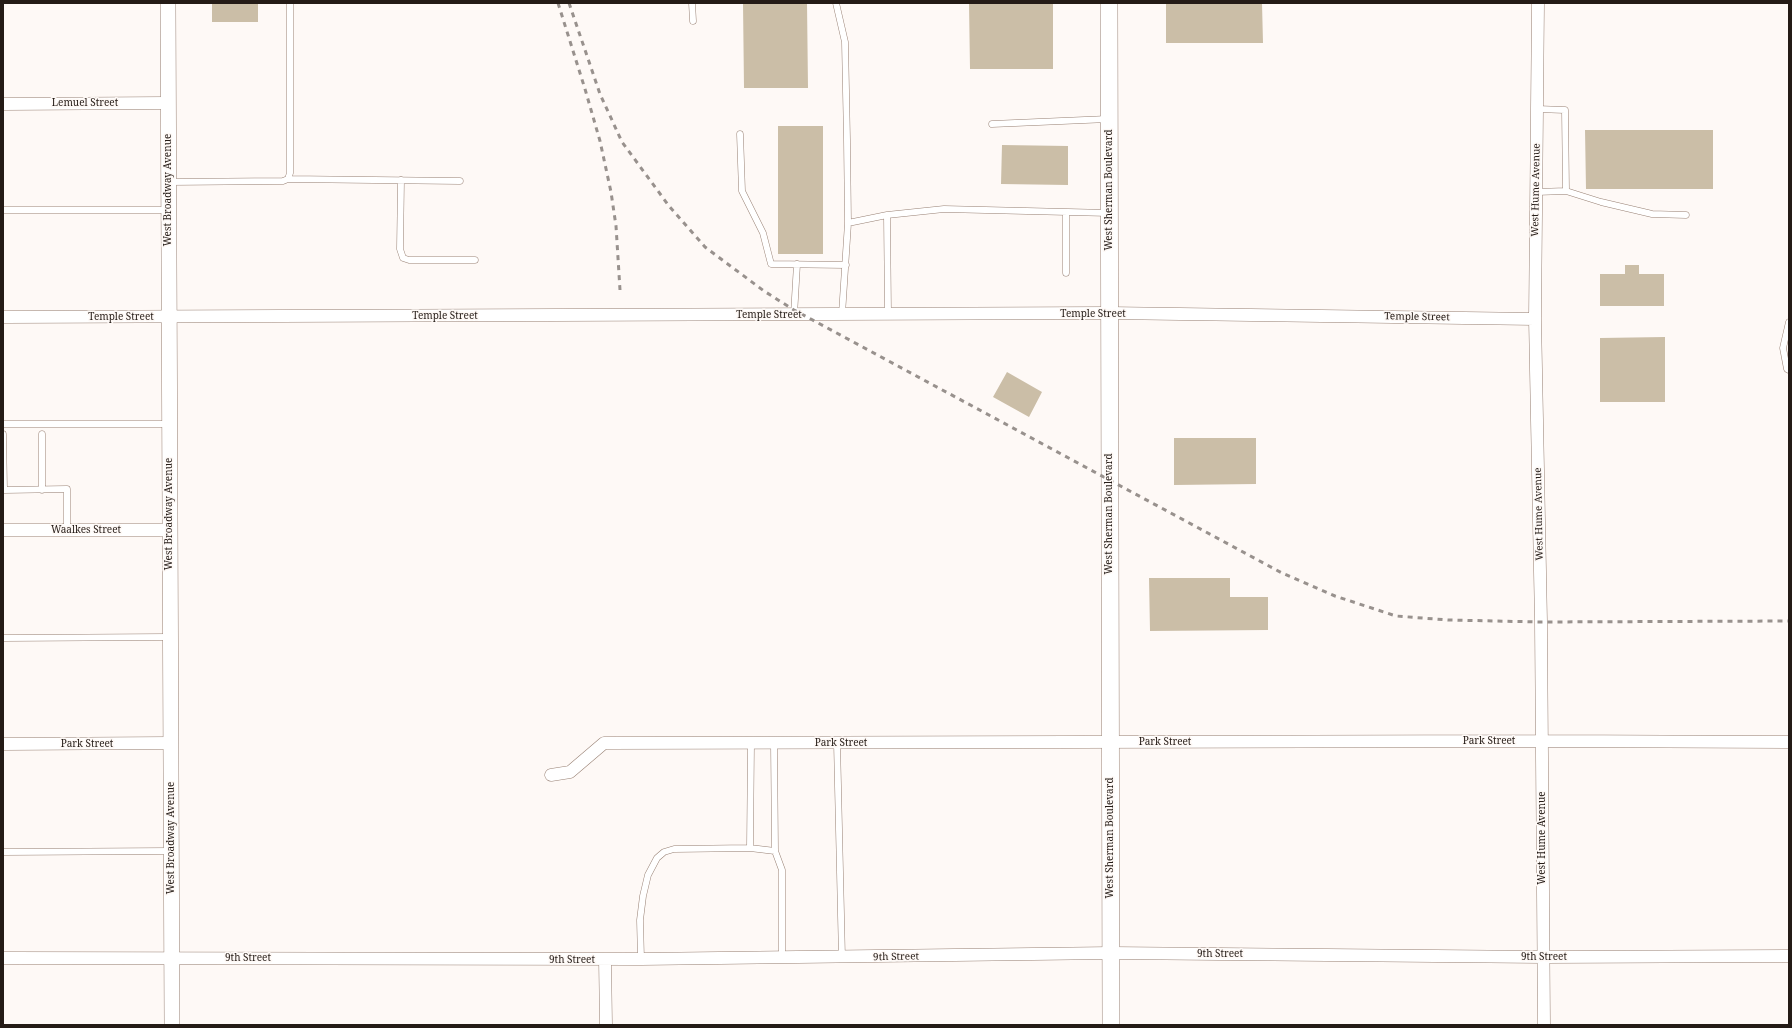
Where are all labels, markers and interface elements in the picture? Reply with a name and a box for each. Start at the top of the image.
street label: Lemuel Street [52,97,118,109]
street label: West Sherman Boulevard [1103,129,1115,251]
street label: West Broadway Avenue [162,134,174,246]
street label: West Hume Avenue [1529,143,1543,237]
street label: Temple Street [1060,308,1126,320]
street label: Temple Street [736,309,802,321]
street label: Temple Street [412,310,478,322]
street label: Temple Street [1384,310,1450,324]
street label: Temple Street [88,311,154,323]
street label: West Sherman Boulevard [1103,453,1115,575]
street label: West Broadway Avenue [163,458,175,570]
street label: West Hume Avenue [1532,467,1546,561]
street label: Waalkes Street [51,524,121,536]
street label: Park Street [1463,735,1515,747]
street label: Park Street [1139,736,1191,748]
street label: Park Street [815,737,867,749]
street label: Park Street [61,738,113,750]
street label: West Sherman Boulevard [1104,777,1116,899]
street label: West Broadway Avenue [165,782,177,894]
street label: West Hume Avenue [1536,791,1548,885]
street label: 9th Street [1197,948,1243,960]
street label: 9th Street [873,951,919,963]
street label: 9th Street [1521,951,1567,963]
street label: 9th Street [225,952,271,964]
street label: 9th Street [549,954,595,966]

